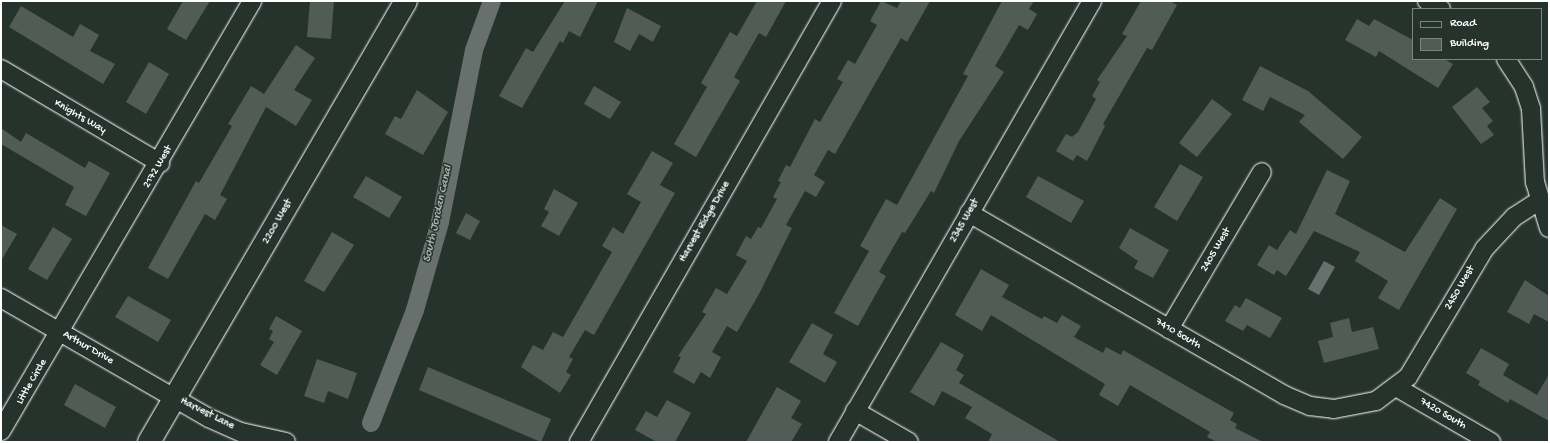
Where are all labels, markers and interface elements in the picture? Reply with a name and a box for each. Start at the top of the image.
legend [1412,8,1542,60]
text: Road [1450,17,1476,31]
text: Building [1450,37,1489,51]
street label: Knights Way [52,97,108,137]
street label: 2172 West [141,143,175,191]
water label: South Jordan Canal [421,164,457,264]
street label: Harvest Ridge Drive [677,179,733,265]
street label: 2200 West [260,197,296,247]
street label: 2345 West [947,197,983,245]
street label: 2405 West [1198,226,1234,274]
street label: 2450 West [1442,264,1478,312]
street label: 7410 South [1153,316,1203,352]
street label: Arthur Drive [60,328,116,368]
street label: Little Circle [14,357,50,407]
street label: Harvest Lane [178,395,236,433]
street label: 7420 South [1417,395,1469,433]

